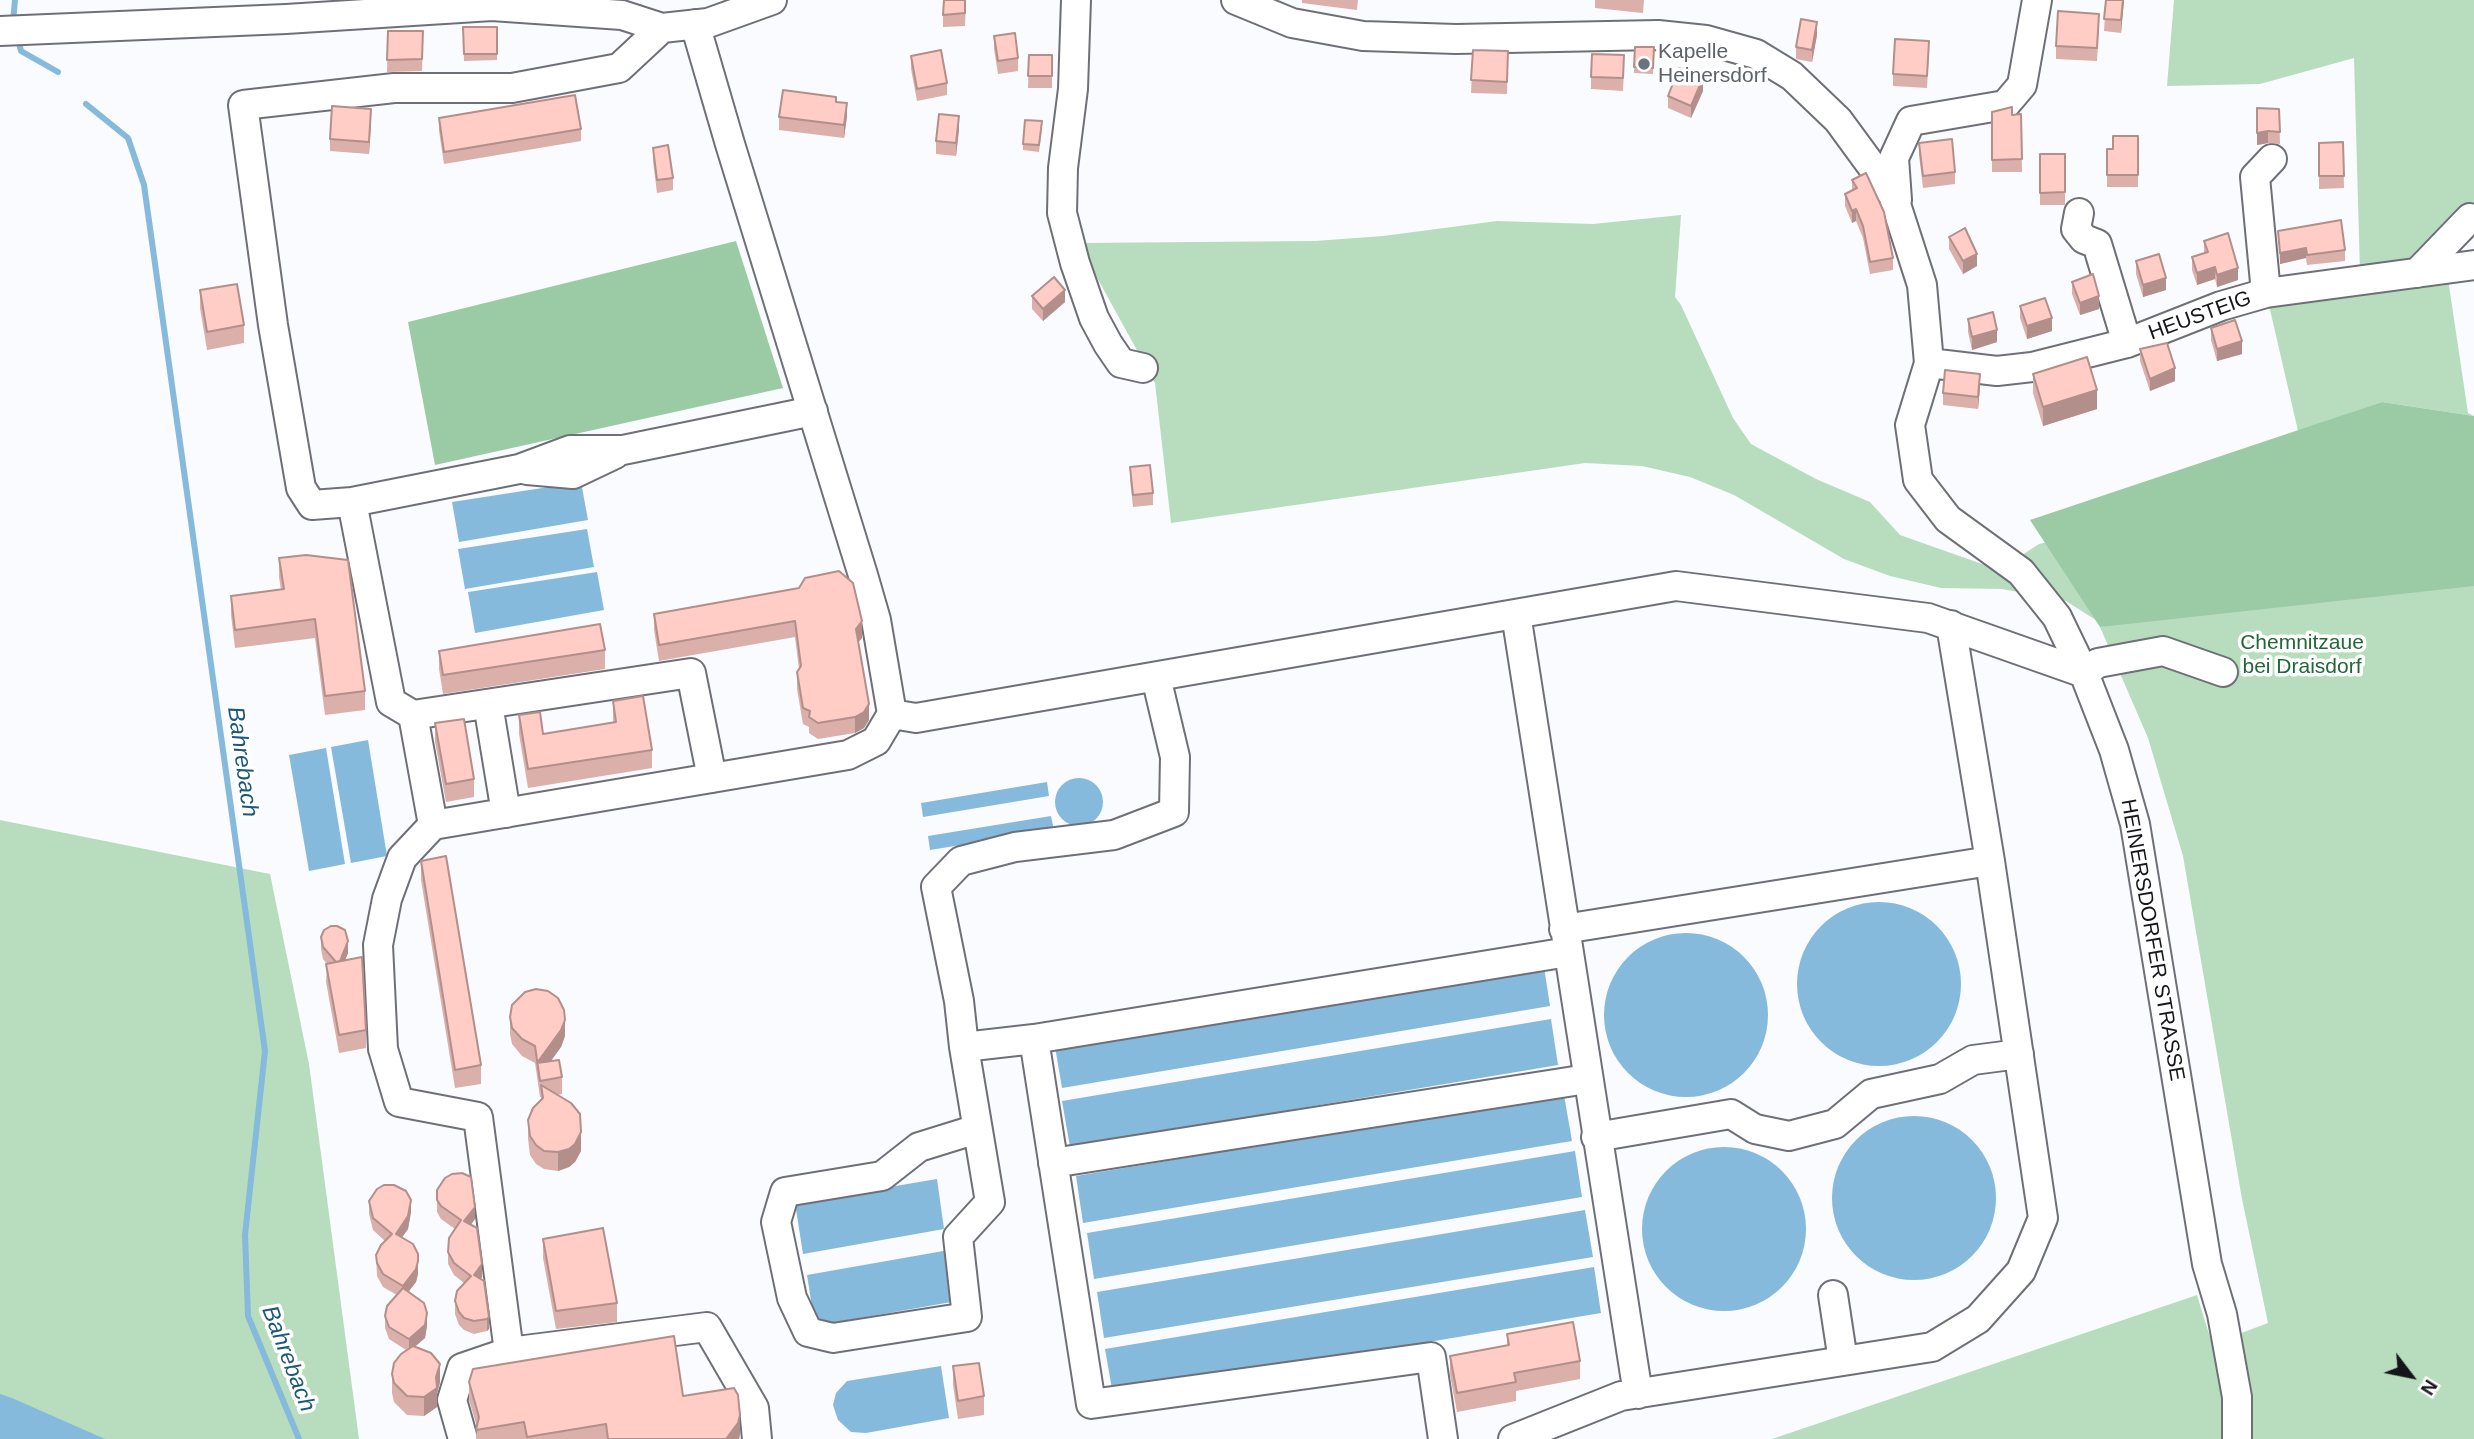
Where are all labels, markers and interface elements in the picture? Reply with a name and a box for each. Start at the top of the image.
place label: Kapelle Heinersdorf [1658,39,1767,89]
marker: Kapelle Heinersdorf [1636,56,1652,72]
street label: HEUSTEIG [2145,286,2255,346]
park label: Chemnitzaue bei Draisdorf [2240,630,2364,680]
water label: Bahrebach [221,705,263,819]
street label: HEINERSDORFER STRASSE [2115,797,2189,1083]
water label: Bahrebach [255,1302,321,1416]
north arrow [2376,1341,2446,1411]
text: N [2417,1376,2442,1399]

